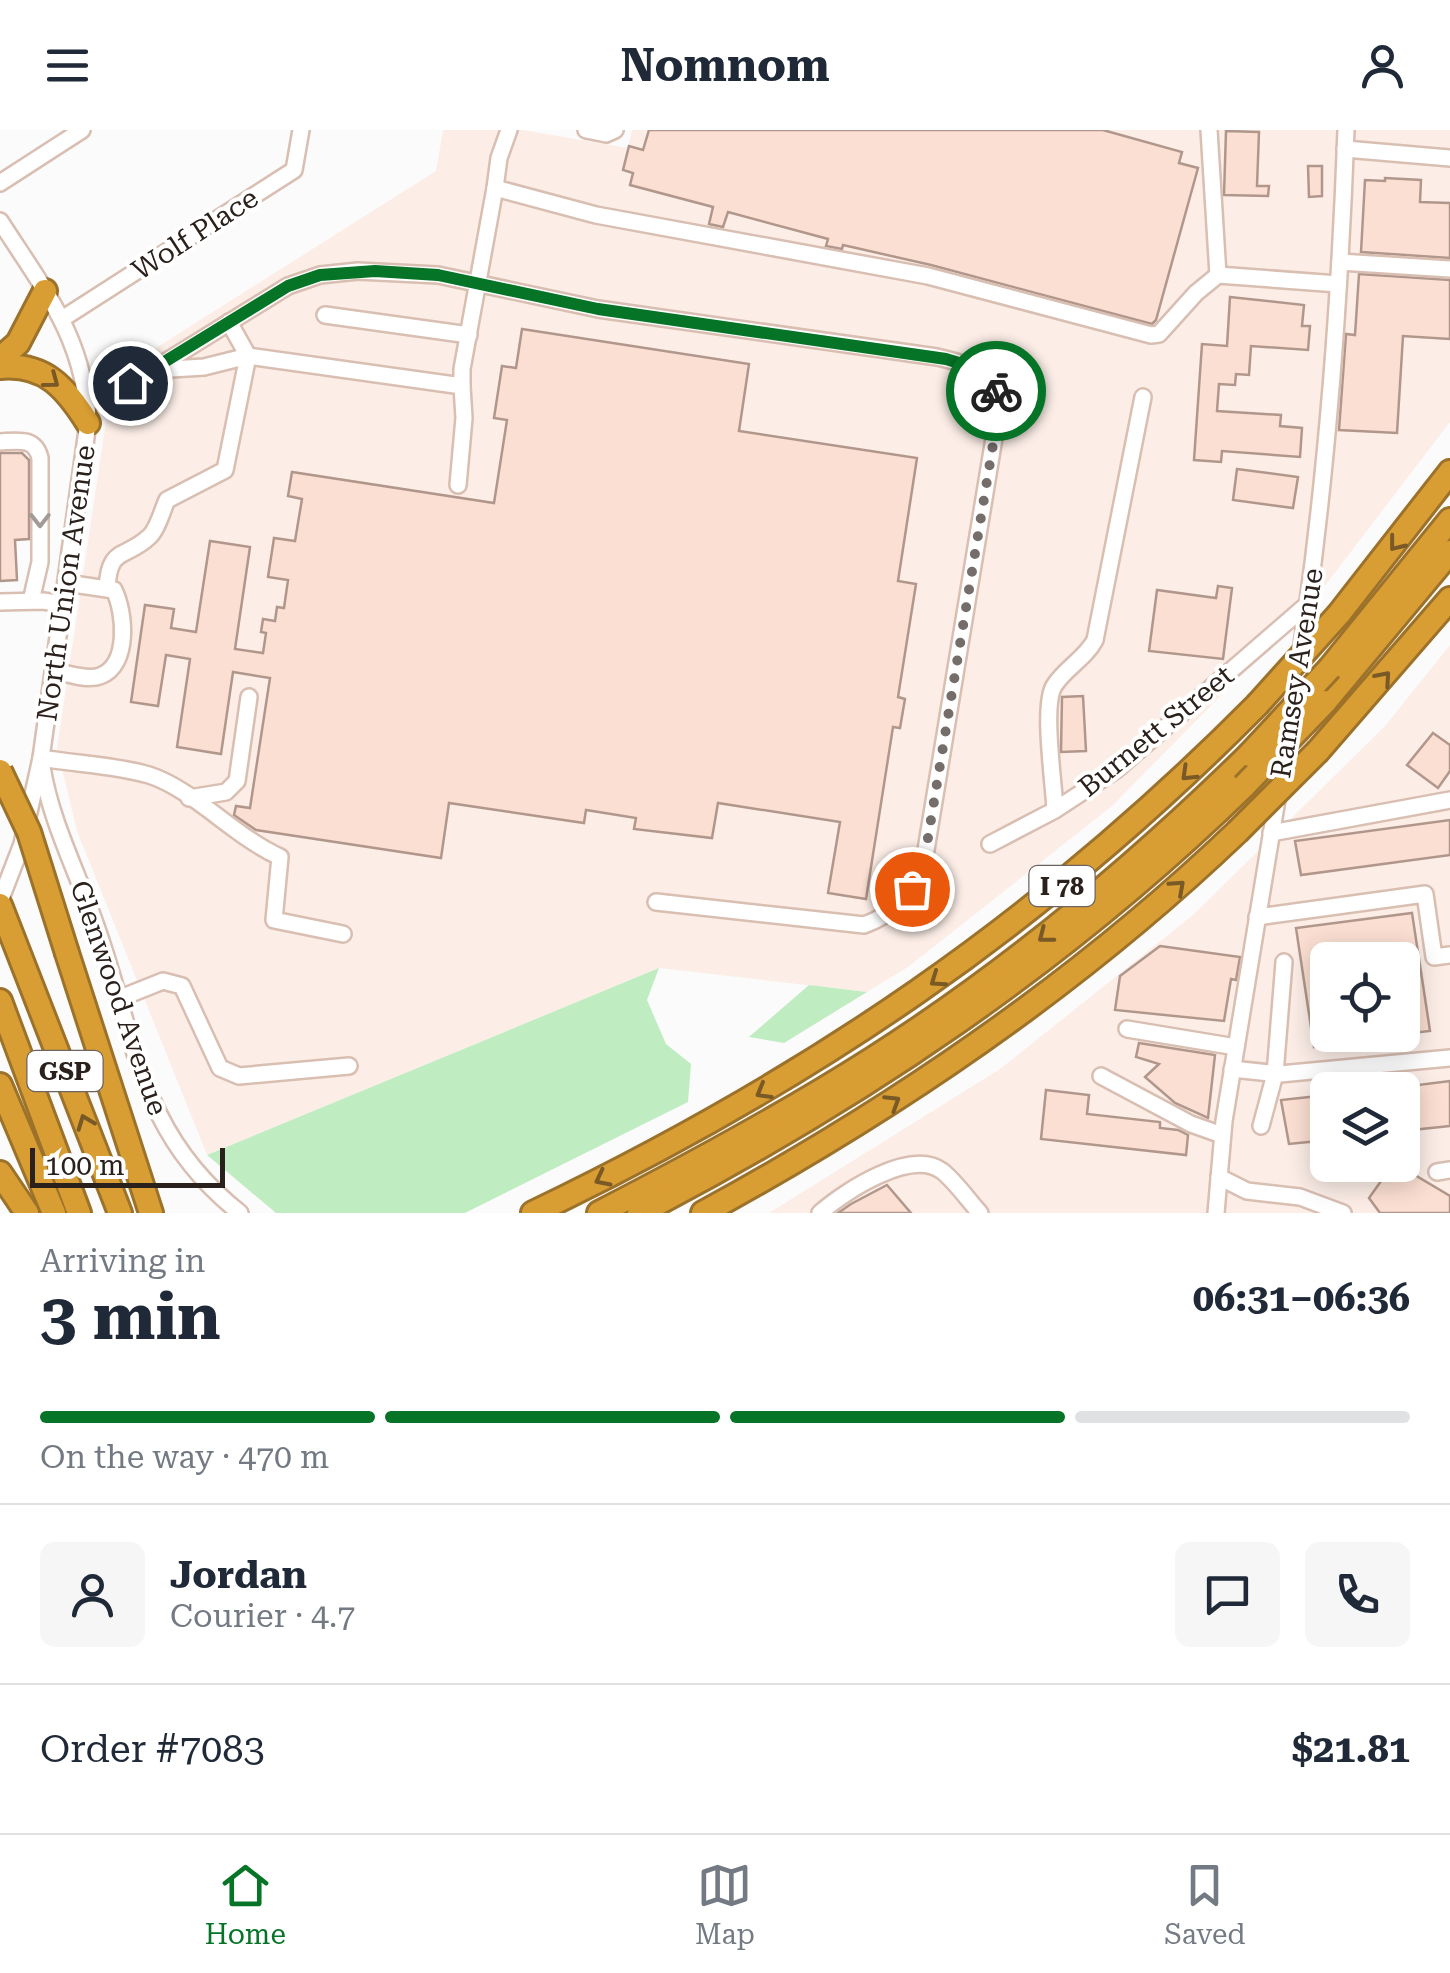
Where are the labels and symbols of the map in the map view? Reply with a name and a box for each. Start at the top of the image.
street label: Wolf Place [126,181,264,287]
pin [88,341,173,426]
courier [946,341,1046,441]
one-way arrow [41,369,59,386]
street label: North Union Avenue [30,443,102,723]
one-way arrow [29,514,51,529]
one-way arrow [1390,533,1408,551]
street label: Ramsey Avenue [1264,566,1330,780]
street label: Burnett Street [1072,659,1240,803]
one-way arrow [1372,671,1390,690]
one-way arrow [1181,762,1200,780]
pin [870,847,955,932]
road number: I 78 [1030,866,1094,906]
street label: Glenwood Avenue [63,876,175,1120]
one-way arrow [1166,880,1185,898]
one-way arrow [1038,924,1056,942]
one-way arrow [930,968,949,986]
road number: GSP [28,1051,102,1091]
one-way arrow [755,1080,773,1099]
one-way arrow [882,1095,900,1114]
one-way arrow [76,1114,96,1132]
scale bar [30,1143,225,1188]
one-way arrow [594,1167,612,1186]

